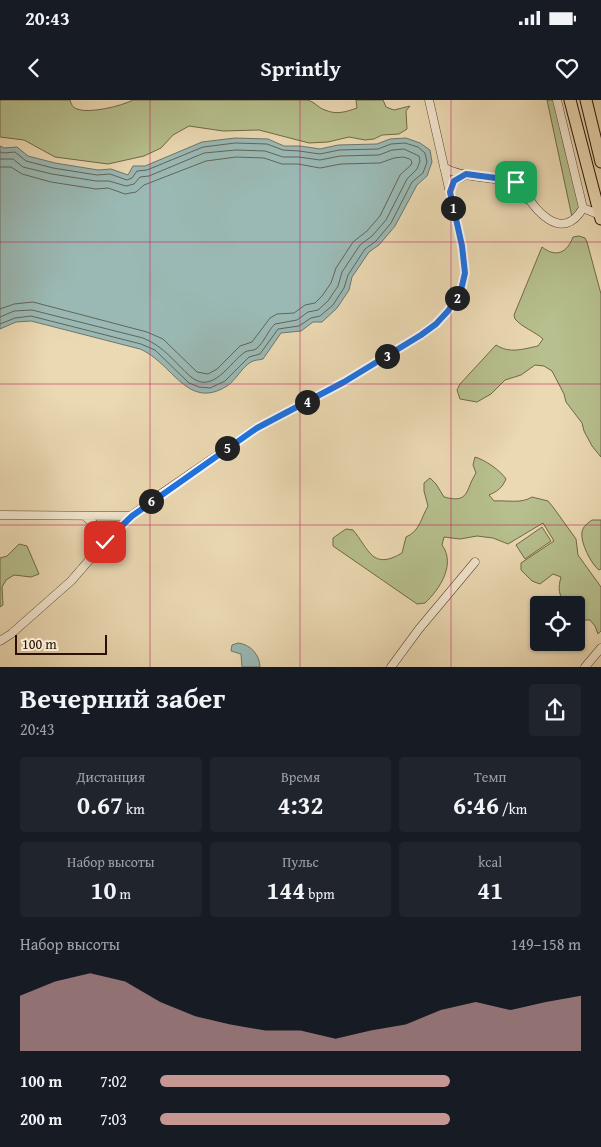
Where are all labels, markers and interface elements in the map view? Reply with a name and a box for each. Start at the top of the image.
text: 20:43 [25,4,70,32]
text: Sprintly [260,52,341,84]
icon: back [20,54,48,82]
icon: heart [553,54,581,82]
pin [495,161,537,203]
icon: arrive [502,168,530,196]
pin: 1 [440,196,466,220]
text: 1 [450,198,457,218]
pin: 2 [444,286,470,310]
text: 2 [454,288,461,308]
pin: 3 [374,344,400,368]
text: 3 [384,346,391,366]
pin: 4 [294,390,320,414]
text: 4 [304,392,311,412]
pin: 5 [214,436,240,460]
text: 5 [224,438,231,458]
pin: 6 [138,488,164,514]
text: 6 [148,491,155,511]
pin [84,521,126,563]
icon: check [91,528,119,556]
map controls [530,596,585,651]
button: locate [530,596,585,651]
scale bar [15,632,108,655]
text: 100 m [22,634,57,654]
text: Вечерний забег [20,677,225,718]
button: share [529,684,581,736]
text: 20:43 [20,717,55,741]
text: Дистанция [77,767,145,787]
text: Время [281,767,320,787]
text: Темп [474,767,506,787]
text: 0.67 [77,787,123,823]
text: 4:32 [278,787,323,823]
text: 6:46 [453,787,499,823]
text: km [123,799,145,819]
text: /km [499,799,527,819]
text: Набор высоты [67,852,155,872]
text: Пульс [282,852,319,872]
text: kcal [478,852,502,872]
text: 10 [91,872,117,908]
text: 144 [266,872,305,908]
text: 41 [477,872,503,908]
text: m [117,884,131,904]
text: bpm [305,884,335,904]
text: Набор высоты [20,932,120,956]
text: 149–158 m [511,932,581,956]
text: 100 m [20,1069,62,1093]
text: 7:02 [100,1069,127,1093]
text: 200 m [20,1107,62,1131]
text: 7:03 [100,1107,127,1131]

